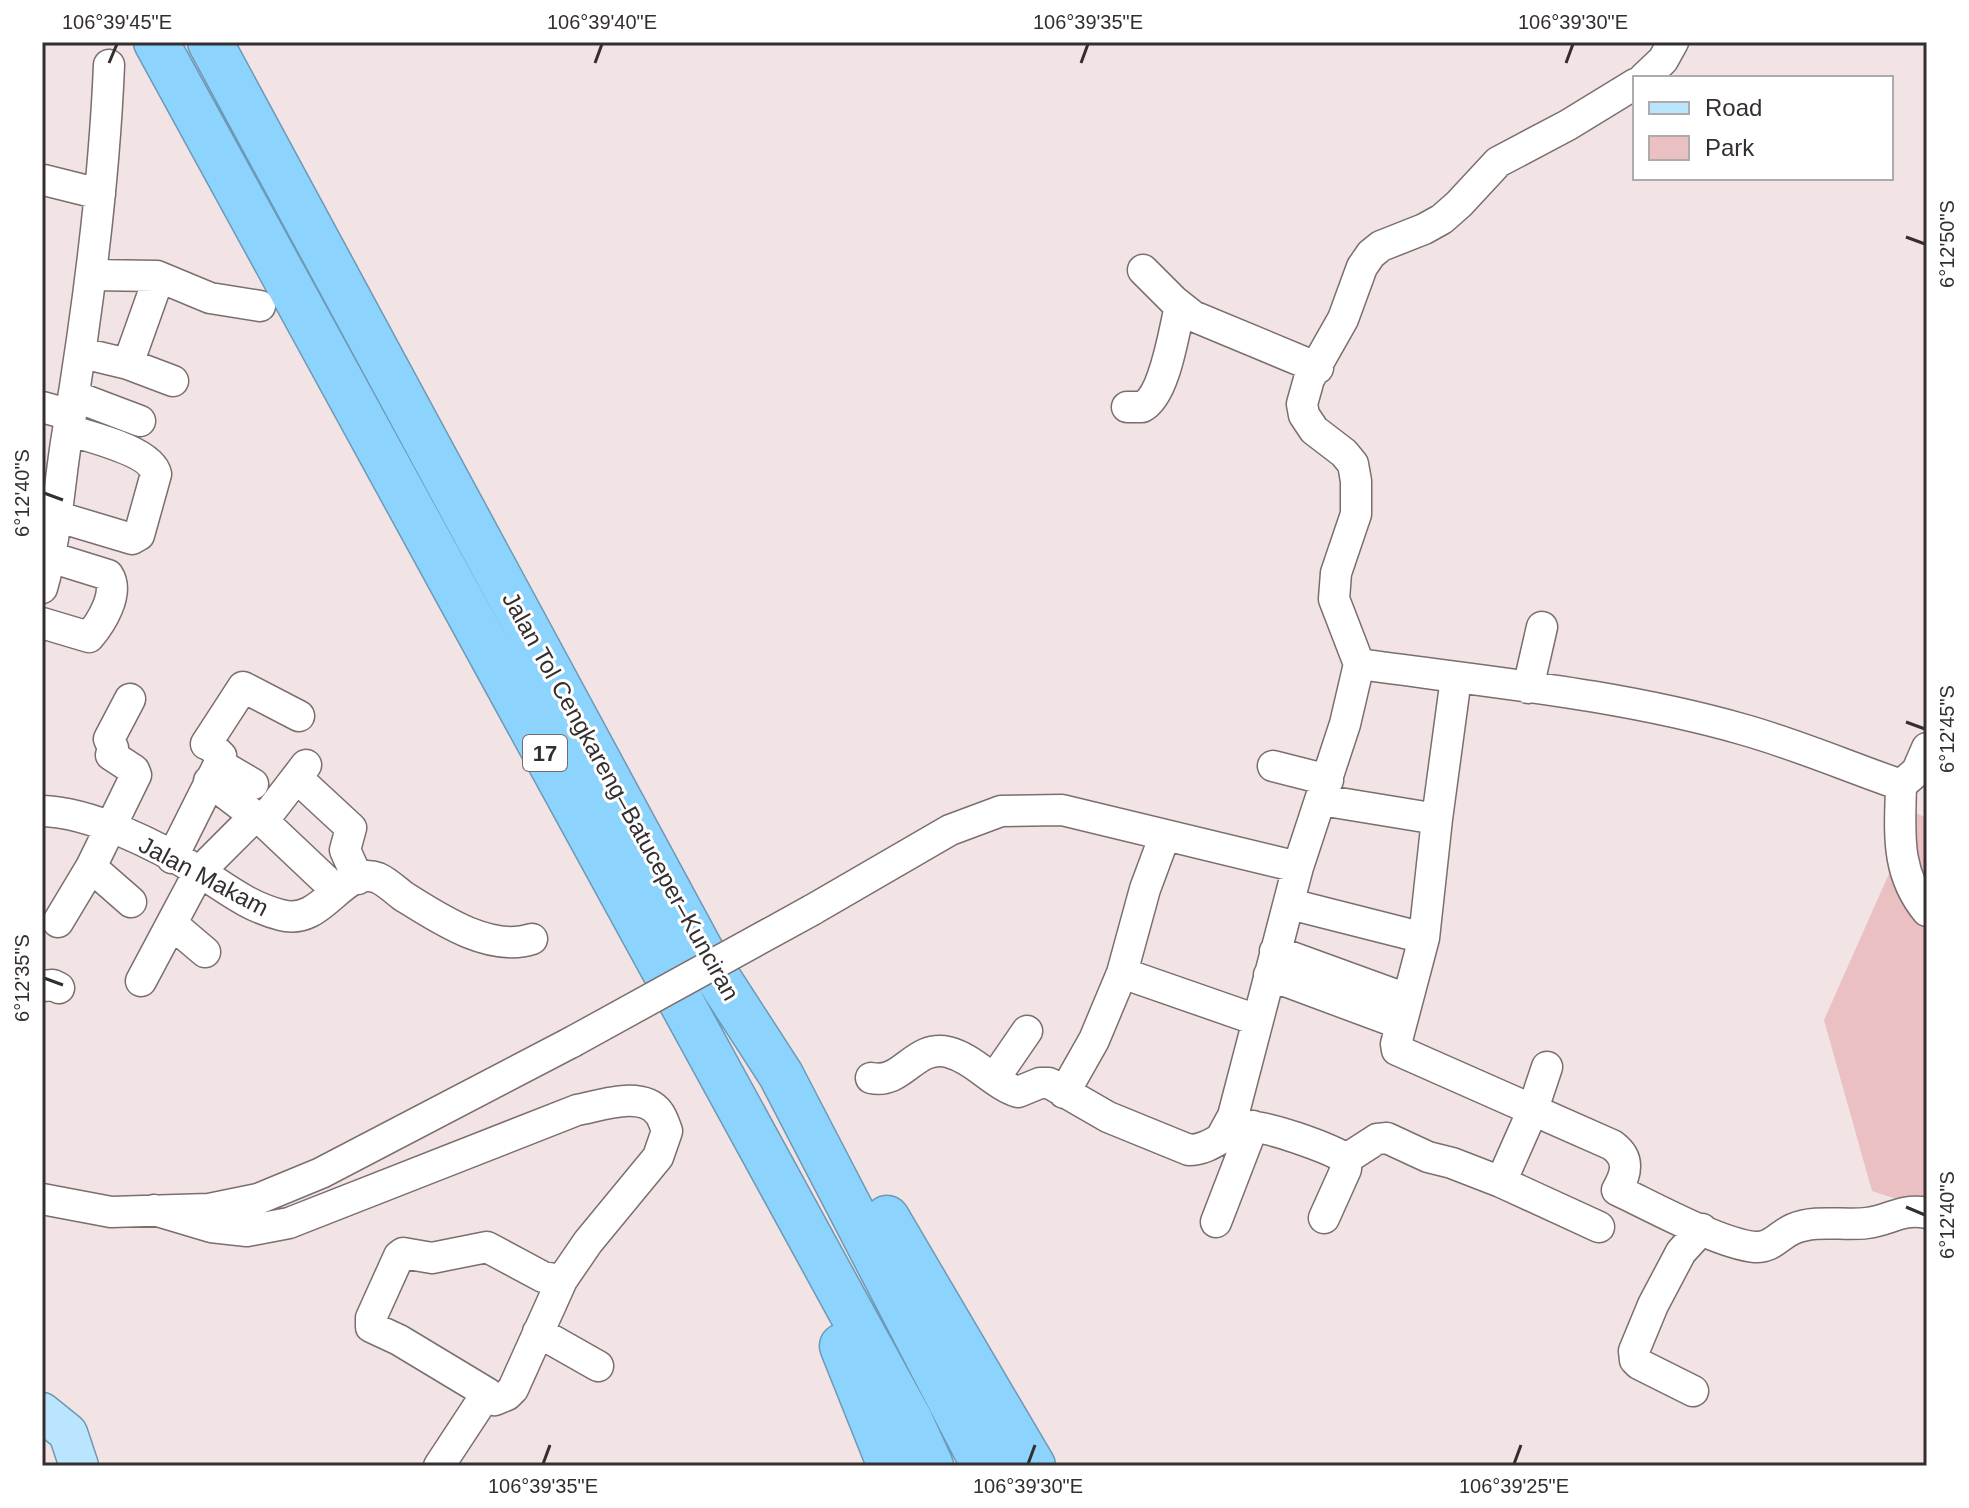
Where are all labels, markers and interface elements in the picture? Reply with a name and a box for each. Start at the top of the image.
text: 106°39'45"E [62,11,172,33]
text: 106°39'40"E [547,11,657,33]
text: 106°39'35"E [1033,11,1143,33]
text: 106°39'30"E [1518,11,1628,33]
legend [1633,76,1893,180]
text: Road [1705,94,1762,121]
text: Park [1705,134,1755,161]
text: 6°12'50"S [1936,200,1958,288]
text: 6°12'40"S [11,449,33,537]
street label: Jalan Tol Cengkareng–Batuceper–Kunciran [497,587,745,1005]
text: 6°12'45"S [1936,685,1958,773]
road number: 17 [523,735,567,771]
street label: Jalan Makam [135,831,273,921]
text: 6°12'35"S [11,934,33,1022]
text: 6°12'40"S [1936,1171,1958,1259]
text: 106°39'35"E [488,1475,598,1497]
text: 106°39'30"E [973,1475,1083,1497]
text: 106°39'25"E [1459,1475,1569,1497]

